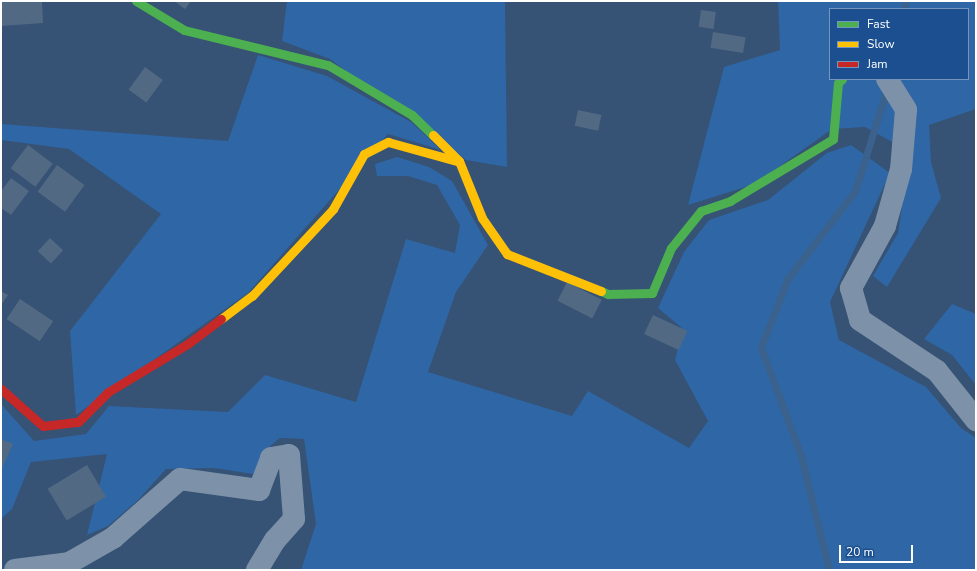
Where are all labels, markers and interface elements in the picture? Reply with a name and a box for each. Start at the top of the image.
legend [829,8,969,80]
text: Fast [867,16,890,32]
text: Slow [867,36,895,52]
text: Jam [867,56,888,72]
scale bar [841,537,915,563]
text: 20 m [846,544,874,560]

